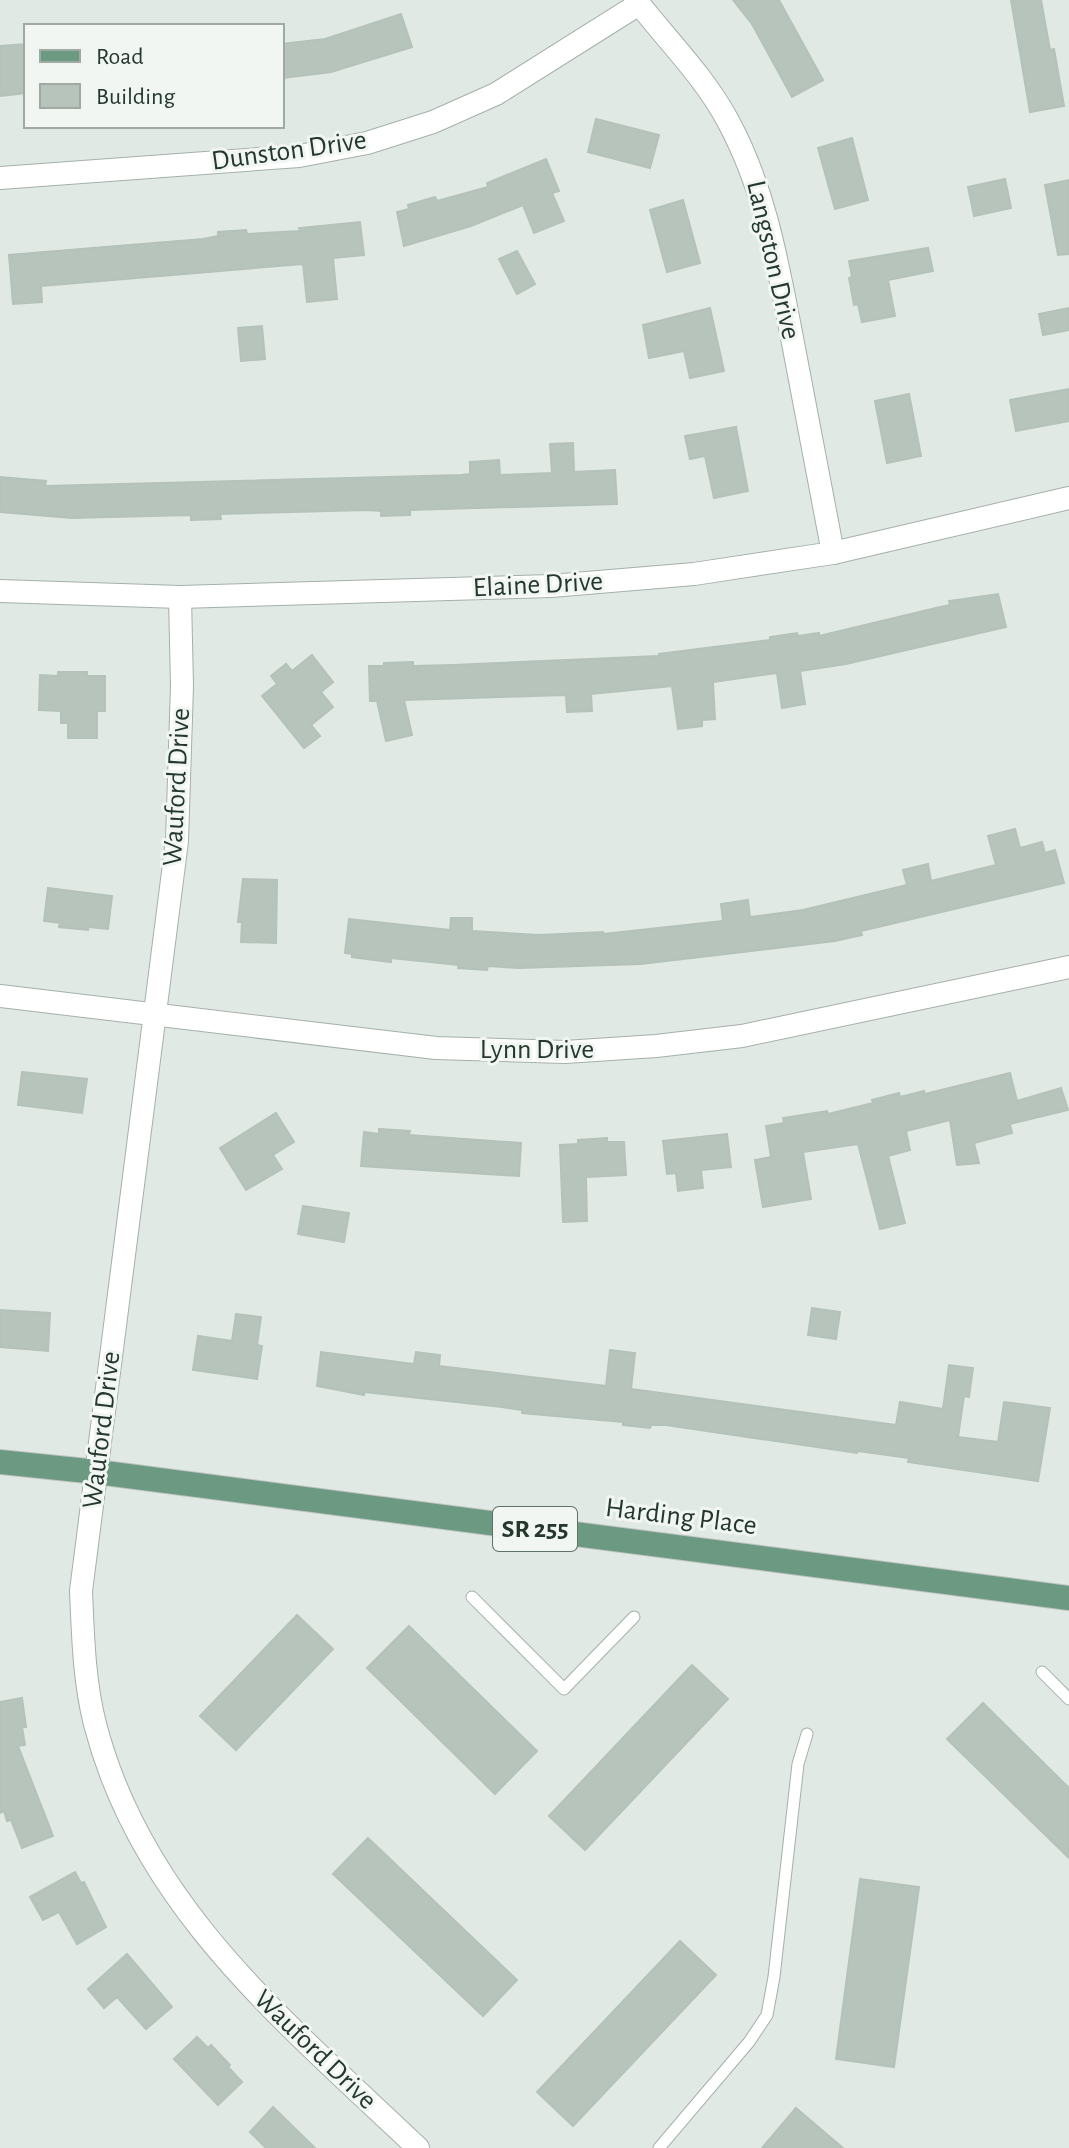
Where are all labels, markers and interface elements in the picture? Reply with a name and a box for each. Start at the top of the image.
legend [24,24,284,128]
text: Road [96,45,144,69]
text: Building [96,85,175,109]
street label: Dunston Drive [210,126,368,176]
street label: Langston Drive [741,178,805,342]
street label: Elaine Drive [472,568,604,602]
street label: Wauford Drive [159,707,195,867]
street label: Lynn Drive [480,1036,594,1064]
street label: Wauford Drive [78,1350,126,1510]
street label: Harding Place [604,1494,758,1540]
road number: SR 255 [493,1507,577,1551]
street label: Wauford Drive [248,1985,382,2115]

